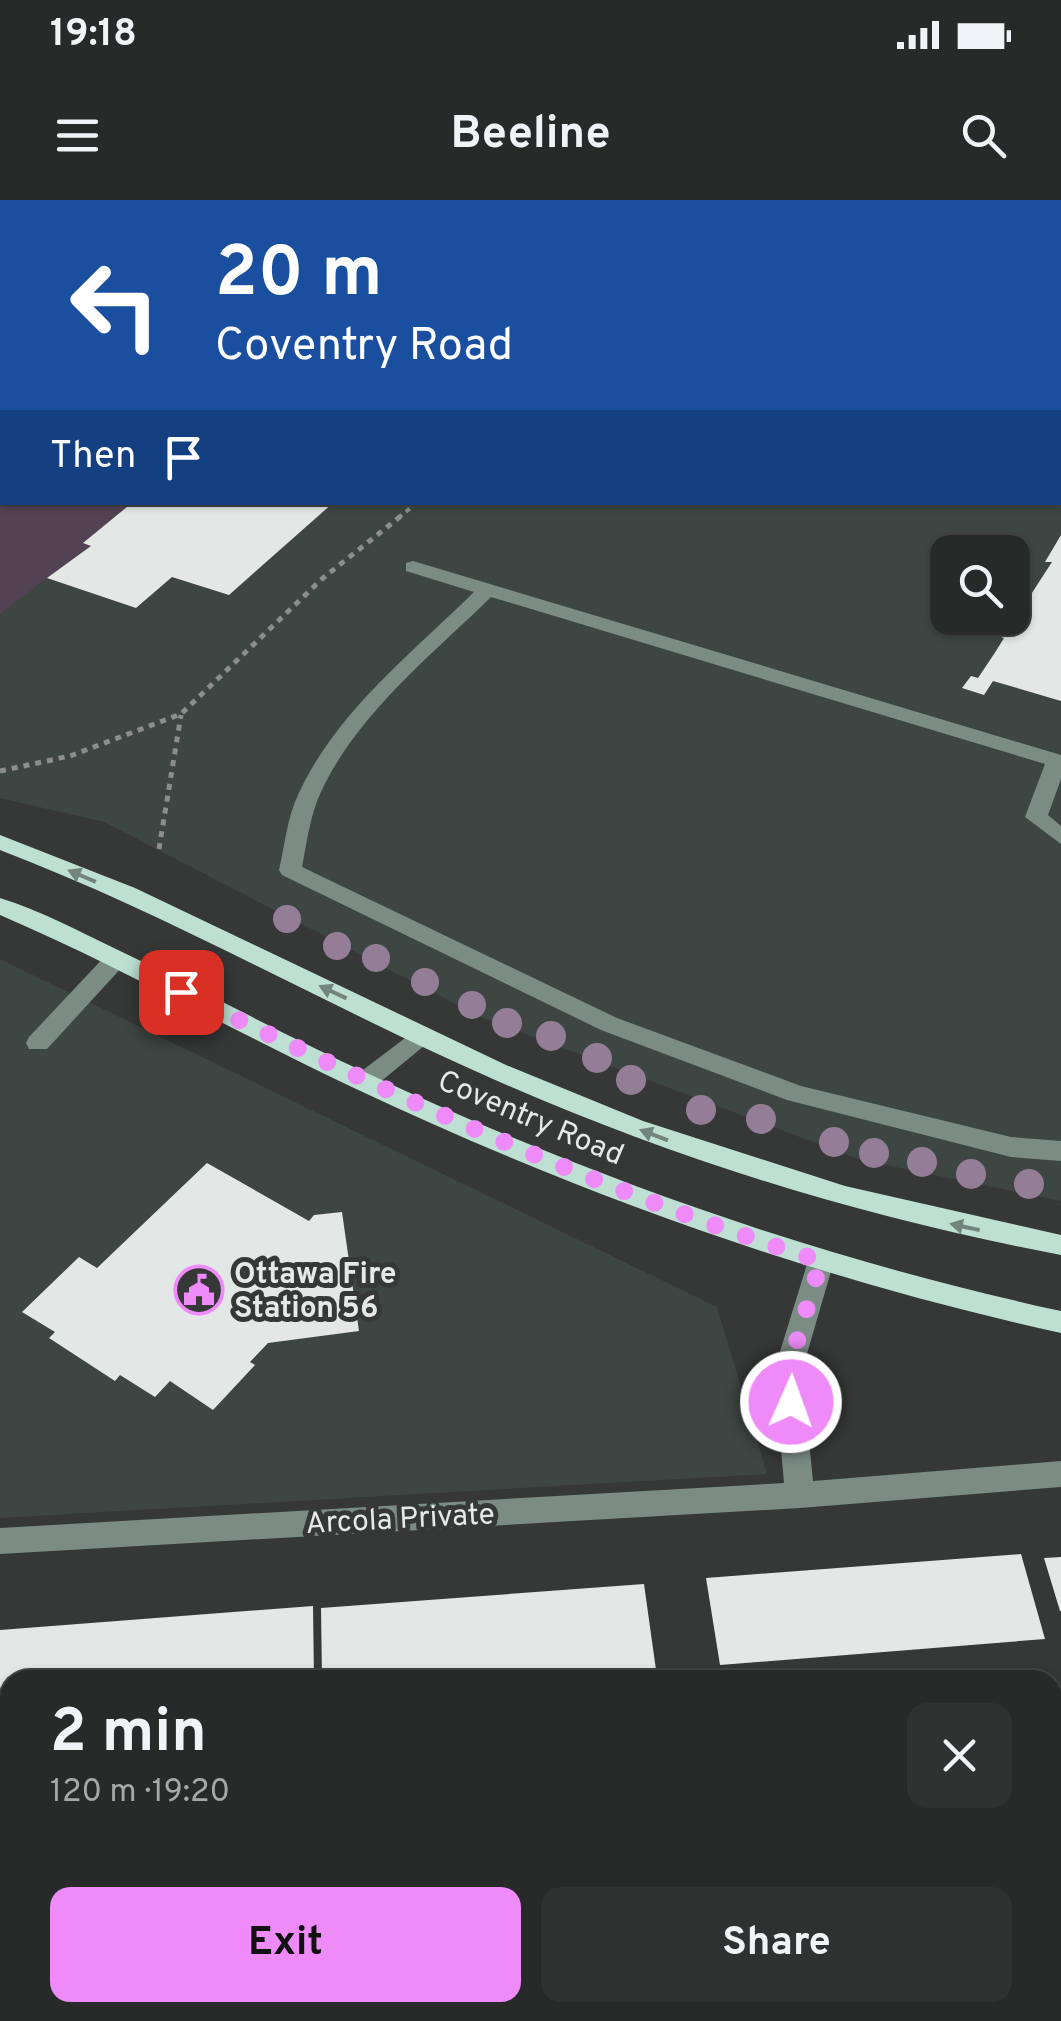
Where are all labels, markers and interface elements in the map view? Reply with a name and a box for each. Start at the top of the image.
text: 19:18 [50,11,137,60]
text: Beeline [450,107,611,164]
icon: menu [50,108,105,163]
icon: search [956,108,1011,163]
text: 20 m [215,232,383,321]
icon: left [50,240,180,370]
text: Coventry Road [215,319,513,376]
icon: arrive [156,430,211,485]
text: Then [50,433,136,482]
map controls [930,535,1030,635]
button: search [930,535,1030,635]
one-way arrow [67,868,97,884]
pin [139,950,224,1035]
icon: arrive [154,965,209,1020]
one-way arrow [319,983,348,1000]
street label: Coventry Road [431,1063,629,1175]
one-way arrow [638,1127,668,1142]
one-way arrow [949,1219,980,1235]
place label: Ottawa Fire Station 56 [234,1257,396,1328]
public building icon: Ottawa Fire Station 56 [173,1264,225,1316]
position arrow [739,1350,843,1454]
street label: Arcola Private [305,1497,496,1544]
text: 2 min [50,1697,207,1773]
button: close [907,1703,1012,1808]
text: 120 m · 19:20 [50,1773,230,1813]
button: Exit [50,1887,521,2002]
button: Share [541,1887,1012,2002]

